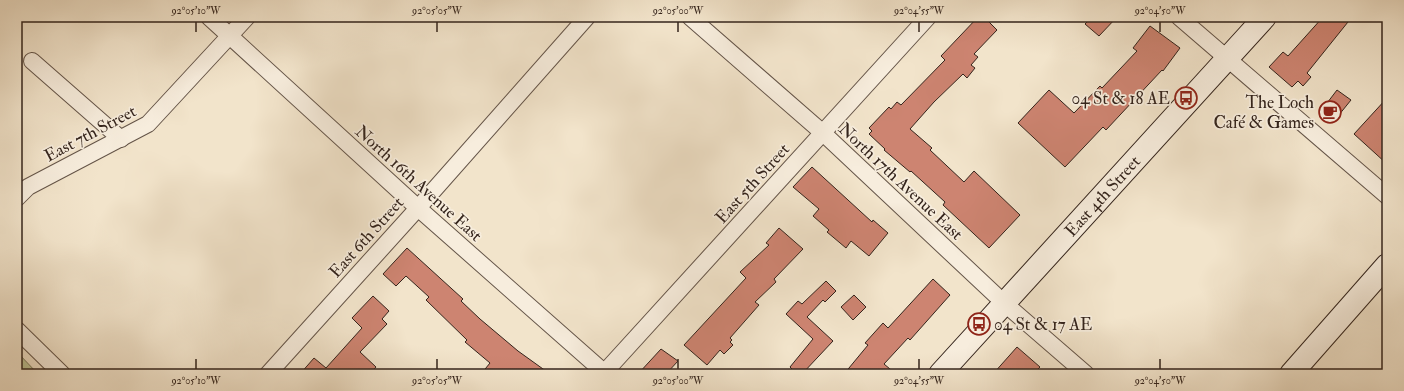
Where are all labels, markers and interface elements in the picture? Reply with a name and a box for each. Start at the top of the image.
text: 92°05'10"W [171,5,221,17]
text: 92°05'05"W [411,5,463,17]
text: 92°05'00"W [652,5,704,17]
text: 92°04'55"W [893,5,945,17]
text: 92°04'50"W [1134,5,1186,17]
bus stop icon: 04 St & 18 AE [1173,85,1199,111]
place label: 04 St & 18 AE [1072,88,1170,109]
place label: The Loch Café & Games [1213,92,1314,133]
cafe icon: The Loch Café & Games [1317,99,1343,125]
street label: East 7th Street [41,100,140,166]
street label: North 17th Avenue East [834,118,968,245]
street label: North 16th Avenue East [351,121,487,246]
street label: East 5th Street [711,139,794,228]
street label: East 4th Street [1060,151,1145,241]
street label: East 6th Street [325,192,409,282]
bus stop icon: 04 St & 17 AE [966,311,992,337]
place label: 04 St & 17 AE [994,314,1092,335]
text: 92°05'10"W [171,375,221,387]
text: 92°05'05"W [411,375,463,387]
text: 92°05'00"W [652,375,704,387]
text: 92°04'55"W [893,375,945,387]
text: 92°04'50"W [1134,375,1186,387]

